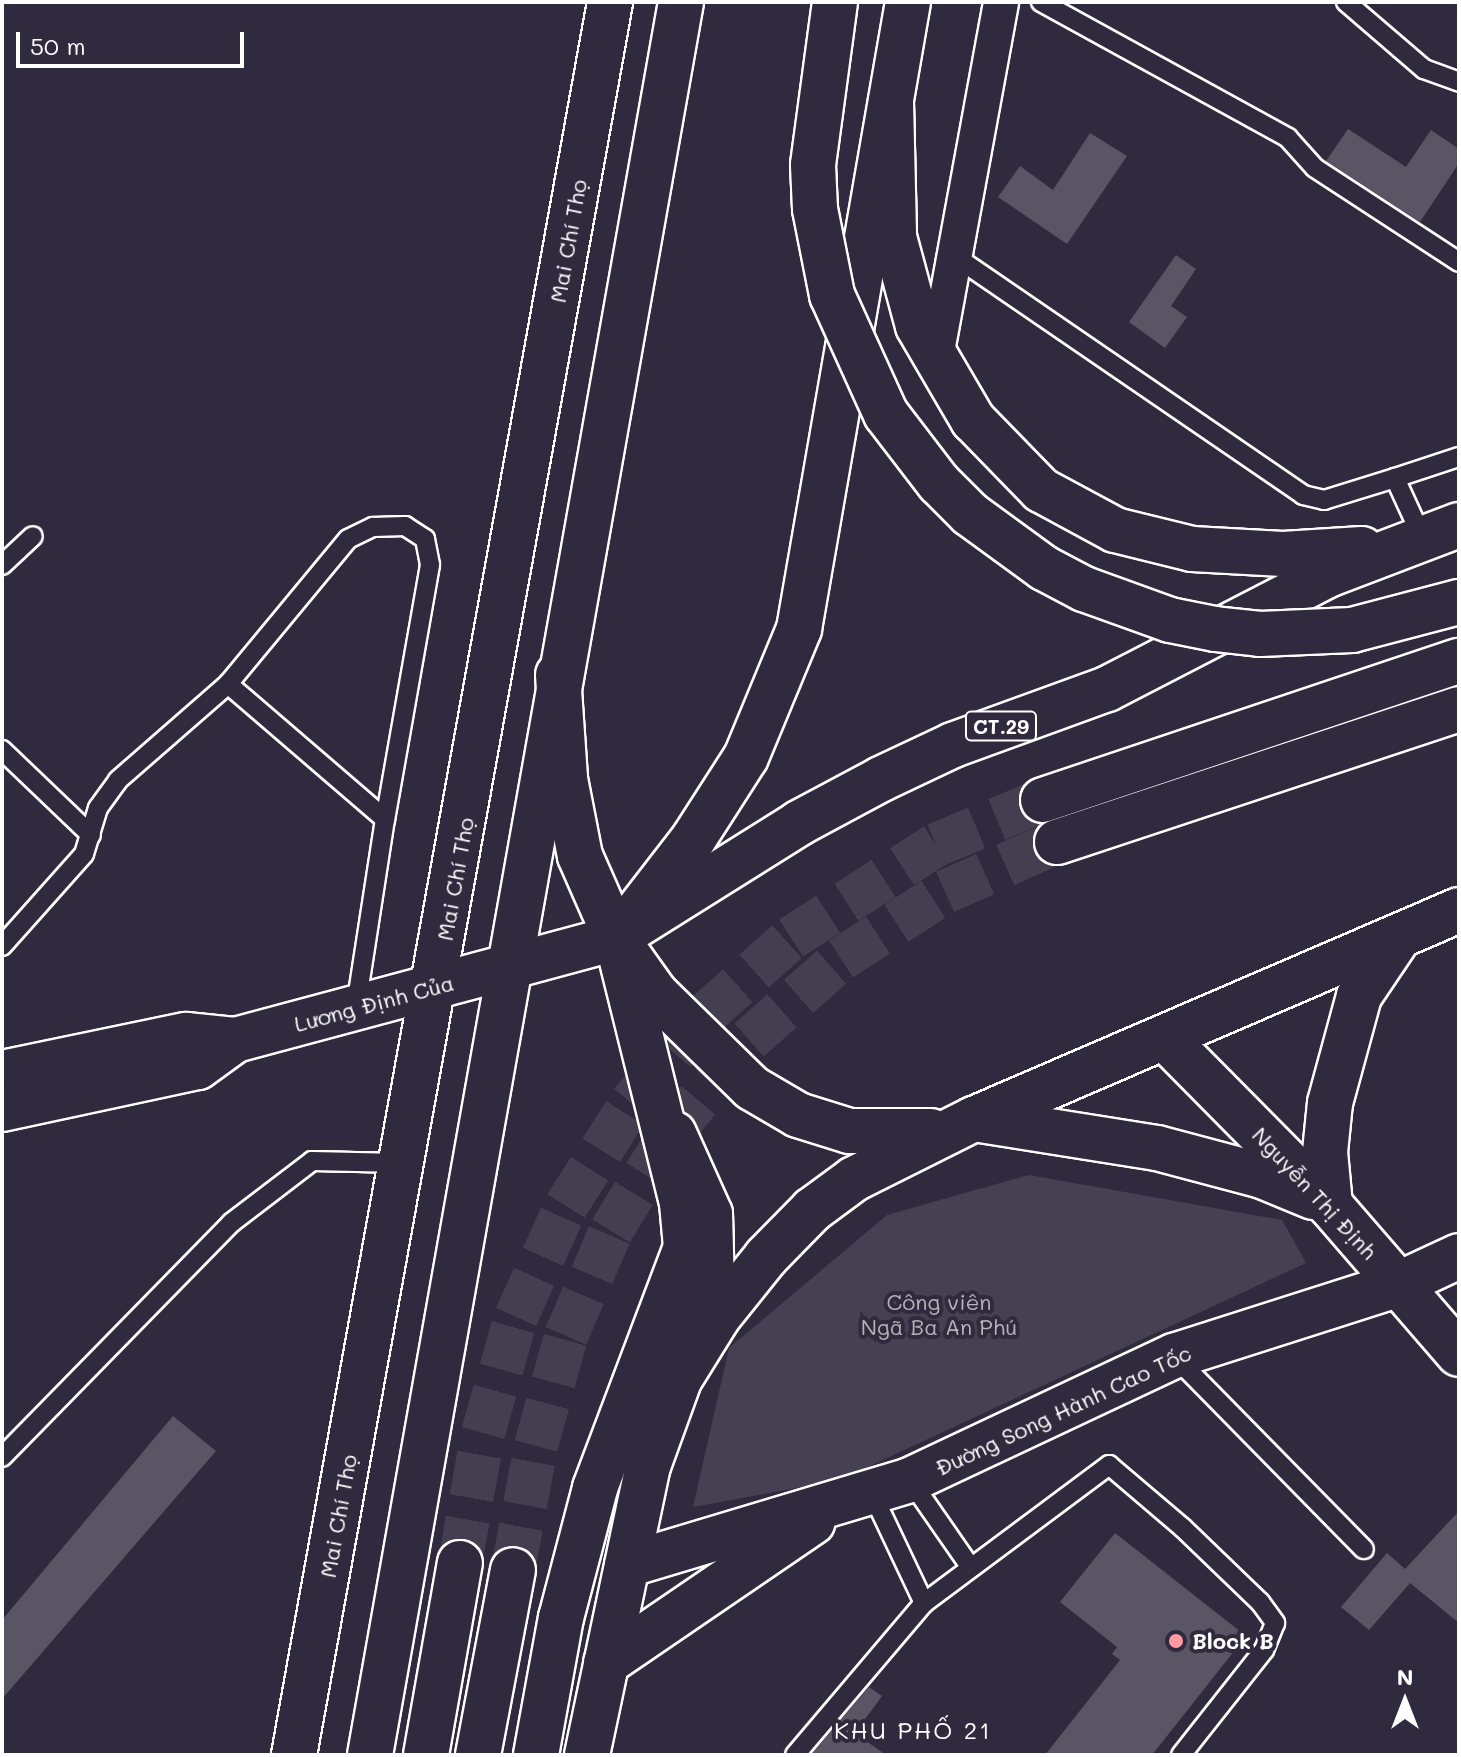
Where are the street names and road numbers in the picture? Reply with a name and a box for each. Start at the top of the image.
street label: Mai Chí Thọ [544,177,592,305]
road number: CT.29 [963,710,1039,742]
street label: Mai Chí Thọ [431,815,479,943]
street label: Lương Định Của [291,969,457,1037]
street label: Nguyễn Thị Định [1247,1121,1383,1265]
street label: Đường Song Hành Cao Tốc [931,1339,1195,1481]
street label: Mai Chí Thọ [314,1452,362,1580]

